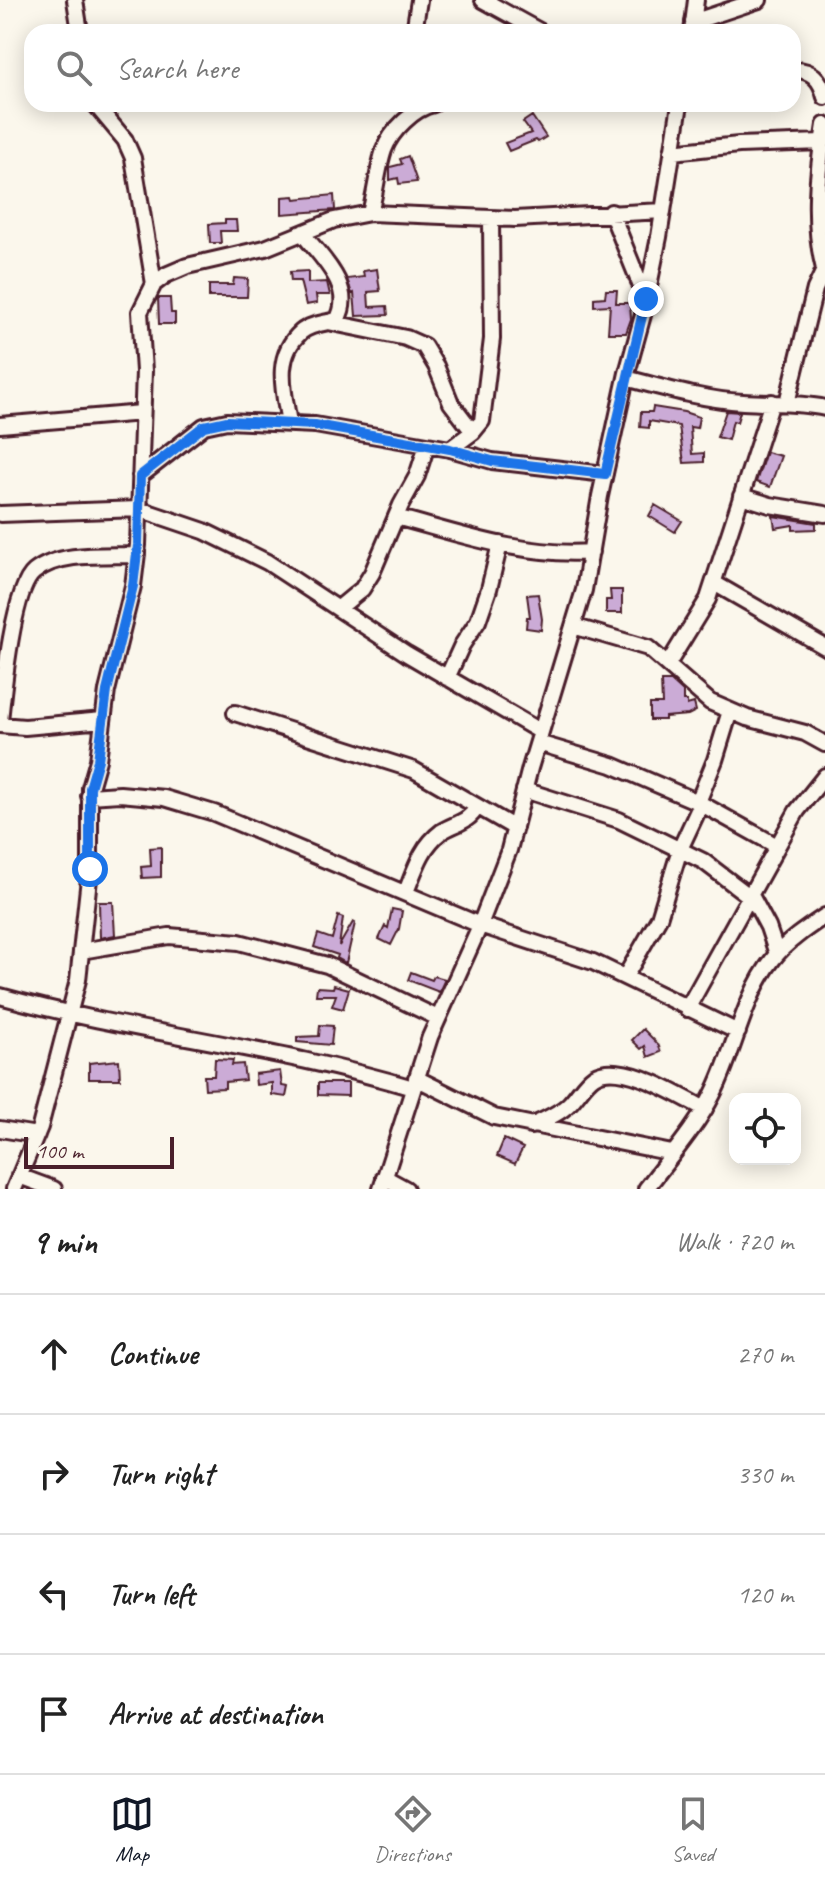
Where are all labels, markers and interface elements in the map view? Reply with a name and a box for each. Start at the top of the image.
search box [24,24,801,112]
icon: search [52,46,96,90]
text: Search here [116,49,238,87]
route end [628,281,664,317]
route start [72,851,108,887]
map controls [729,1093,801,1165]
button: locate [729,1093,801,1165]
scale bar [24,1133,174,1169]
text: 100 m [36,1137,83,1165]
text: 9 min [32,1220,97,1263]
text: Walk · 720 m [676,1225,793,1258]
icon: ahead [32,1332,76,1376]
text: Continue [108,1335,198,1373]
text: 270 m [737,1338,793,1371]
icon: right [32,1452,76,1496]
text: Turn right [108,1455,213,1493]
text: 330 m [737,1458,793,1491]
icon: left [32,1572,76,1616]
text: Turn left [108,1575,195,1613]
text: 120 m [737,1578,793,1611]
icon: arrive [32,1692,76,1736]
text: Arrive at destination [108,1695,323,1733]
tab: Map [110,1792,154,1868]
tab: Directions [374,1792,451,1868]
tab: Saved [671,1792,715,1868]

